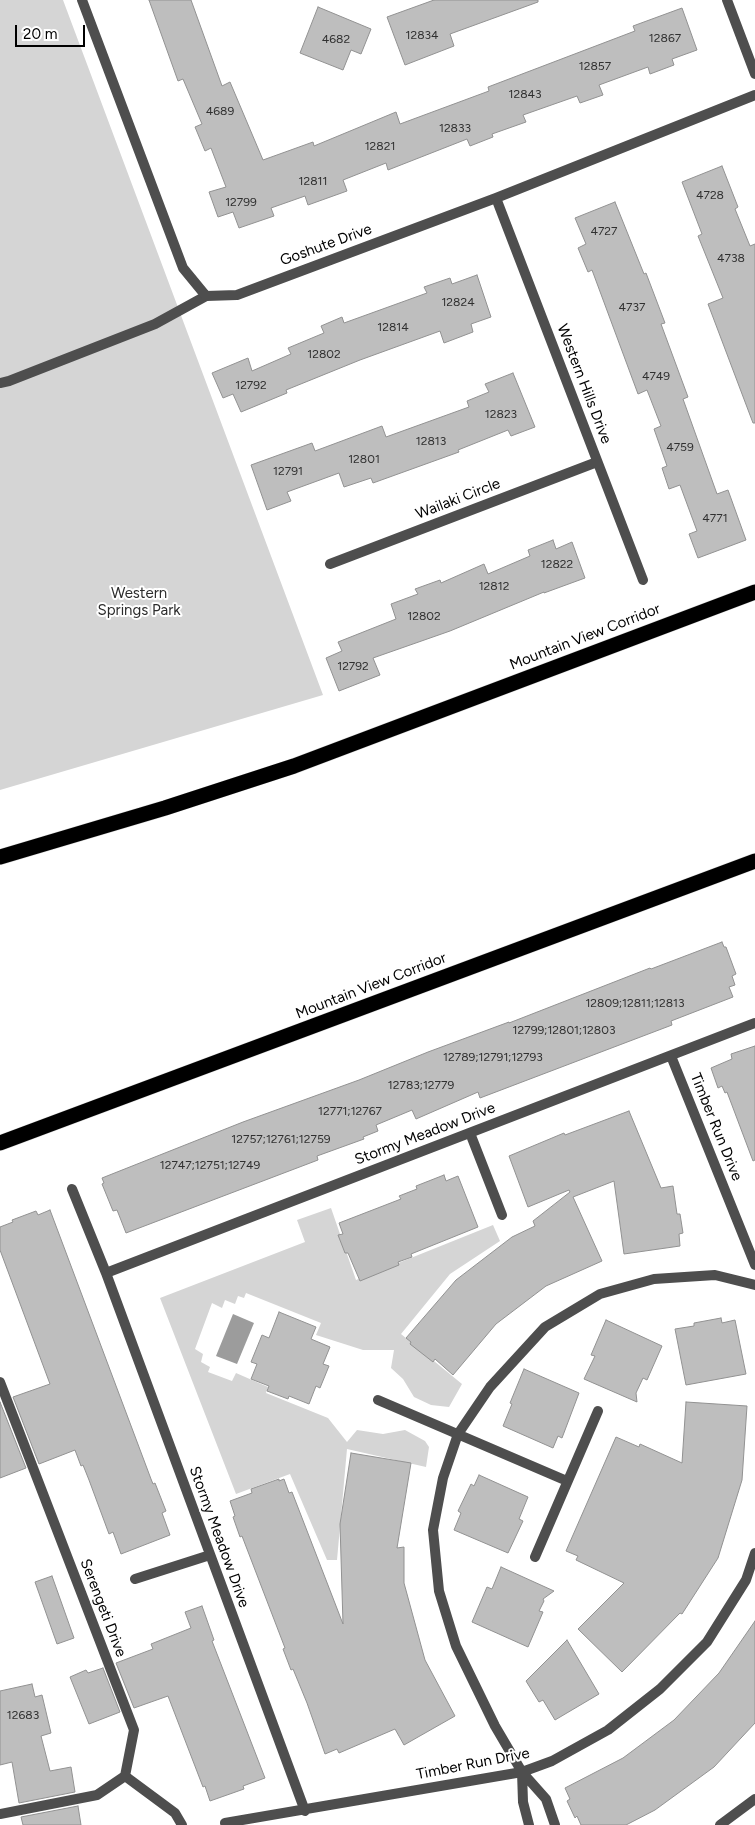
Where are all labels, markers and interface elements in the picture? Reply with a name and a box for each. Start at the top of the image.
scale bar [18,15,88,47]
text: 20 m [23,25,57,43]
house number: 12834 [405,28,439,42]
house number: 12867 [649,31,681,45]
house number: 4682 [322,32,350,46]
house number: 12857 [579,59,611,73]
house number: 12843 [508,87,542,101]
house number: 4689 [206,104,234,118]
house number: 12833 [439,121,471,135]
house number: 12821 [365,139,395,153]
house number: 12811 [299,174,327,188]
house number: 4728 [696,188,724,202]
house number: 12799 [225,195,257,209]
street label: Goshute Drive [278,220,374,270]
house number: 4727 [590,224,618,238]
house number: 4738 [717,251,745,265]
house number: 12824 [441,295,475,309]
house number: 4737 [619,300,645,314]
house number: 12814 [377,320,409,334]
street label: Western Hills Drive [553,322,615,446]
house number: 12802 [307,347,341,361]
house number: 4749 [642,369,670,383]
house number: 12792 [235,378,267,392]
house number: 12823 [485,407,517,421]
house number: 12813 [416,434,446,448]
house number: 4759 [666,440,694,454]
house number: 12801 [348,452,380,466]
house number: 12791 [273,464,303,478]
street label: Wailaki Circle [413,475,503,523]
house number: 4771 [702,511,728,525]
house number: 12822 [541,557,573,571]
house number: 12812 [479,579,509,593]
park label: Western Springs Park [97,585,181,620]
street label: Mountain View Corridor [507,600,663,674]
house number: 12802 [407,609,441,623]
house number: 12792 [337,659,369,673]
street label: Mountain View Corridor [293,949,449,1023]
house number: 12809;12811;12813 [585,996,685,1010]
house number: 12799;12801;12803 [513,1023,615,1037]
house number: 12789;12791;12793 [443,1050,543,1064]
street label: Timber Run Drive [686,1070,746,1184]
house number: 12783;12779 [388,1078,454,1092]
street label: Stormy Meadow Drive [352,1099,498,1169]
house number: 12771;12767 [318,1104,382,1118]
house number: 12757;12761;12759 [231,1132,331,1146]
house number: 12747;12751;12749 [160,1158,260,1172]
street label: Stormy Meadow Drive [185,1464,253,1610]
street label: Serengeti Drive [76,1556,130,1660]
house number: 12683 [7,1708,39,1722]
street label: Timber Run Drive [415,1744,531,1784]

